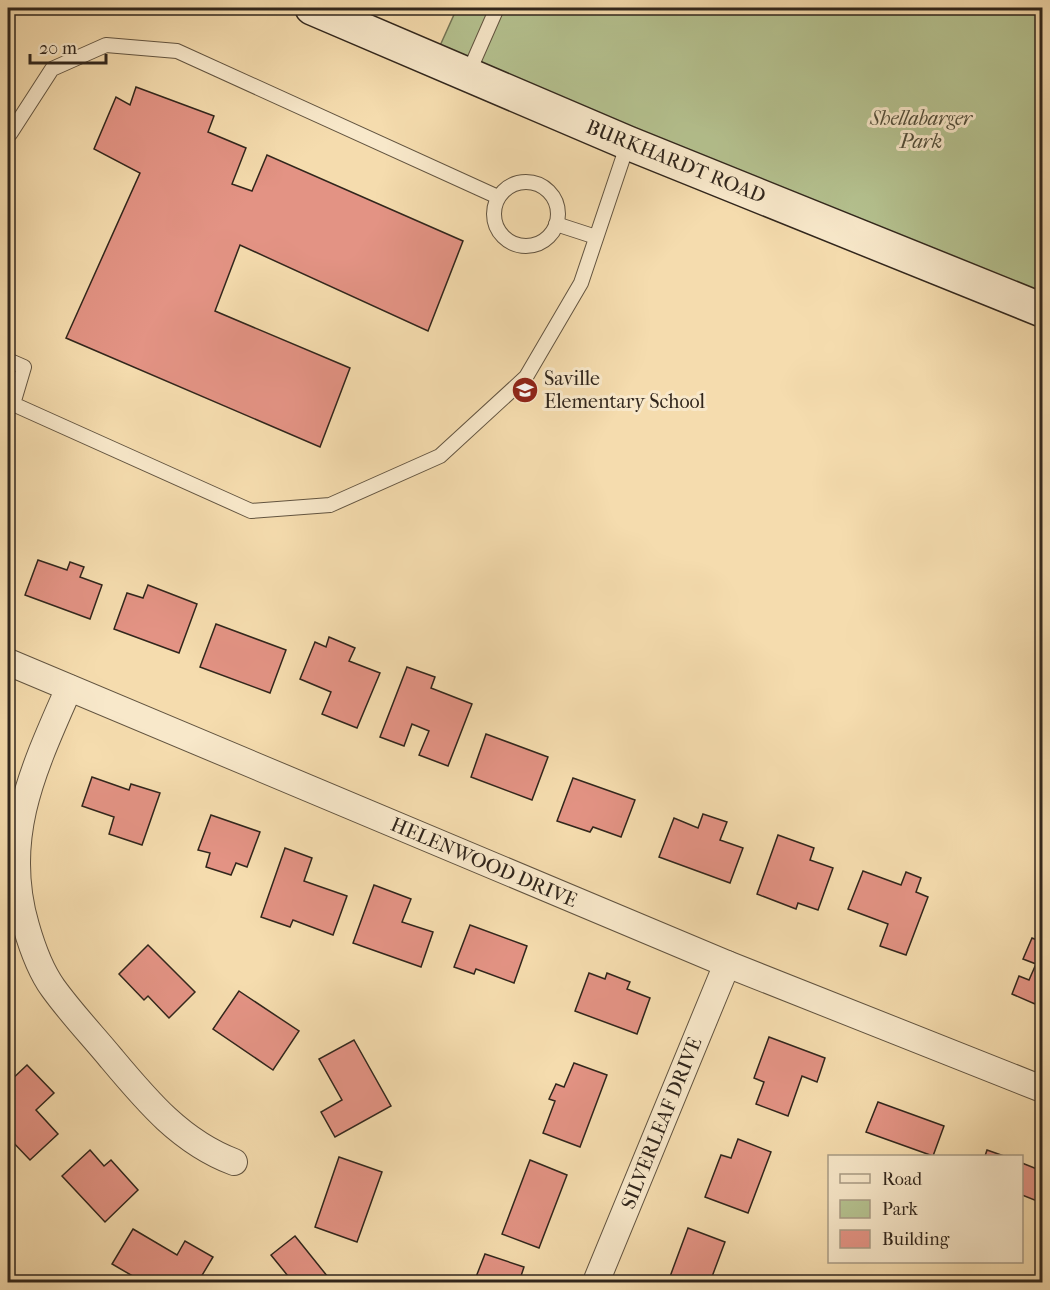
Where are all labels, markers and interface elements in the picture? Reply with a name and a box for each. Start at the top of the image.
scale bar [30,27,106,65]
text: 20 m [39,38,77,59]
park label: Shellabarger Park [869,107,974,153]
street label: BURKHARDT ROAD [583,115,769,208]
place label: Saville Elementary School [544,367,706,413]
school or university icon: Saville Elementary School [510,375,540,405]
street label: HELENWOOD DRIVE [387,813,580,912]
street label: SILVERLEAF DRIVE [616,1034,706,1212]
legend [828,1155,1023,1263]
text: Road [882,1169,922,1190]
text: Park [882,1199,919,1220]
text: Building [882,1229,950,1250]

